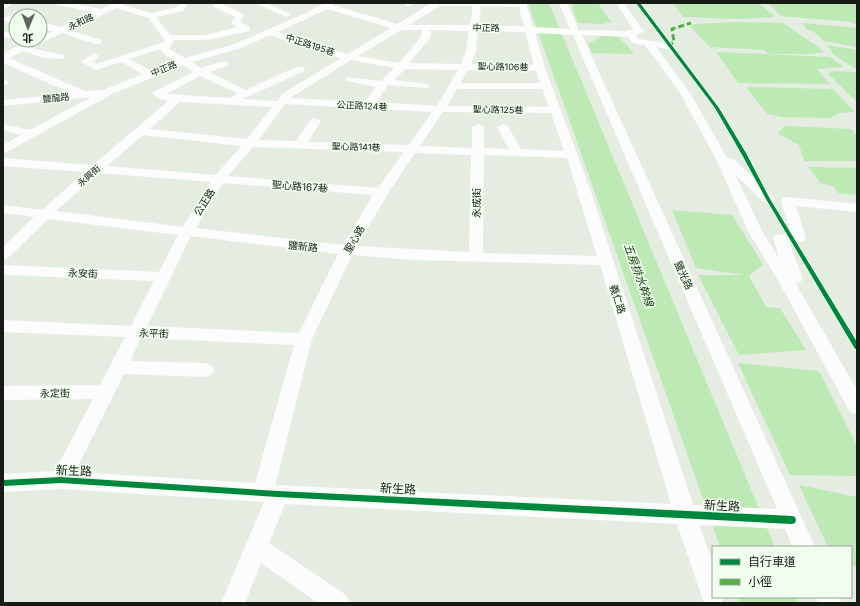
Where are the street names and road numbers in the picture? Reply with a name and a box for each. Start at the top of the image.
street label: 永和路 [66,11,95,32]
street label: 中正路 [472,22,500,33]
street label: 中正路195巷 [284,31,336,58]
street label: 中正路 [149,58,178,79]
street label: 聖心路106巷 [477,61,529,72]
street label: 鹽龍路 [42,91,70,104]
street label: 公正路124巷 [336,99,388,112]
street label: 聖心路125巷 [473,104,523,115]
street label: 聖心路141巷 [331,140,381,153]
street label: 永興街 [75,163,102,189]
street label: 聖心路167巷 [272,178,328,194]
street label: 公正路 [191,186,217,218]
street label: 永成街 [470,188,482,218]
street label: 聖心路 [341,223,367,255]
street label: 鹽新路 [287,238,319,254]
street label: 鹽光路 [672,259,696,291]
street label: 永安街 [68,266,98,280]
street label: 義仁路 [608,283,628,315]
street label: 永平街 [139,326,169,340]
street label: 永定街 [40,387,70,399]
street label: 新生路 [56,462,92,479]
street label: 新生路 [380,480,416,497]
street label: 新生路 [704,497,740,514]

